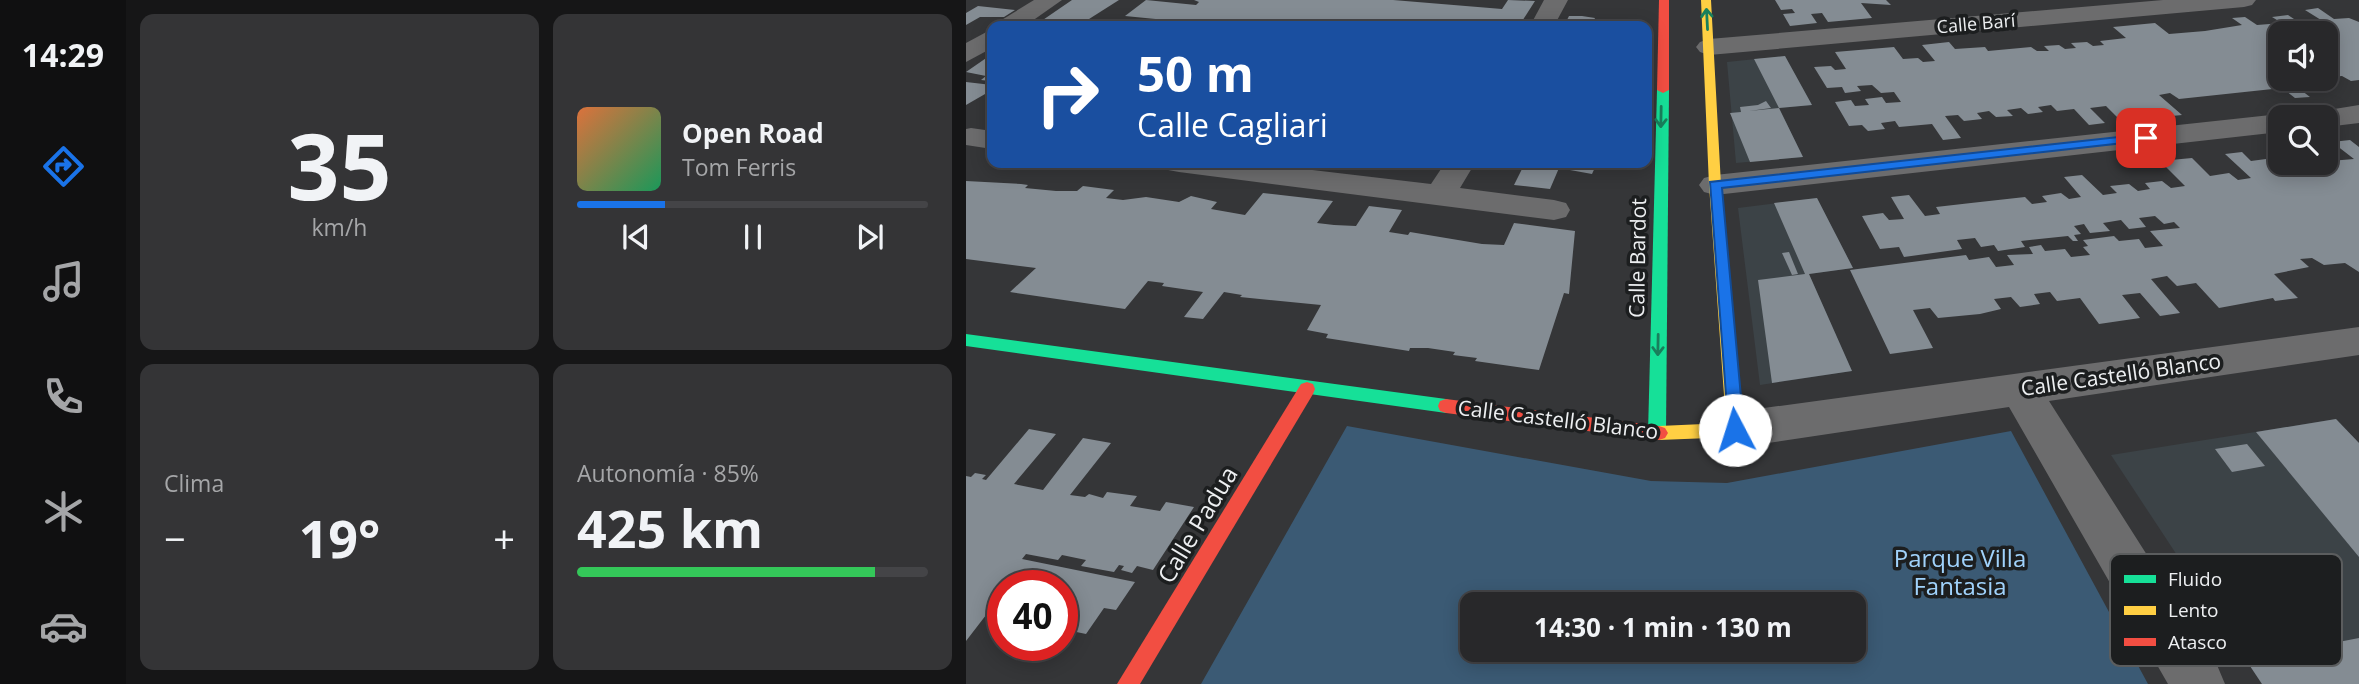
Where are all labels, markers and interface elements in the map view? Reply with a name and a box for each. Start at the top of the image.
street label: Calle Barí [1936,8,2017,38]
one-way arrow [1700,9,1713,31]
map controls [2268,21,2338,175]
button: sound [2268,21,2338,91]
text: 14:29 [22,33,104,76]
text: 50 m [1137,40,1254,106]
icon: right [1022,49,1113,140]
text: 35 [287,103,392,227]
text: Calle Cagliari [1137,103,1328,146]
one-way arrow [1654,105,1668,128]
button: search [2268,105,2338,175]
pin [2116,108,2176,168]
text: Open Road [682,115,824,151]
icon: arrive [2127,119,2165,157]
icon: directions [39,142,88,191]
text: Tom Ferris [682,151,796,183]
street label: Calle Bardot [1622,198,1652,318]
text: km/h [312,211,367,243]
icon: previous [617,218,655,256]
icon: pause [734,218,772,256]
icon: next [851,218,889,256]
icon: music [39,257,88,306]
one-way arrow [1651,333,1665,356]
street label: Calle Castelló Blanco [2019,346,2223,402]
icon: phone [39,372,88,421]
street label: Calle Castelló Blanco [1456,393,1660,445]
position arrow [1698,393,1772,467]
text: Autonomía · 85% [577,457,759,489]
street label: Calle Padua [1149,460,1245,589]
text: Clima [164,467,224,499]
icon: climate [39,487,88,536]
text: 425 km [577,492,763,563]
text: 19° [299,502,380,573]
text: − [164,512,186,564]
text: + [493,512,515,564]
park label: Parque Villa Fantasia [1894,541,2026,602]
legend [2110,554,2342,666]
text: Fluido [2168,566,2222,592]
speed limit sign: 40 [987,570,1078,661]
text: Lento [2168,597,2218,623]
icon: car [39,602,88,651]
text: 14:30 · 1 min · 130 m [1534,609,1792,645]
text: Atasco [2168,629,2227,655]

